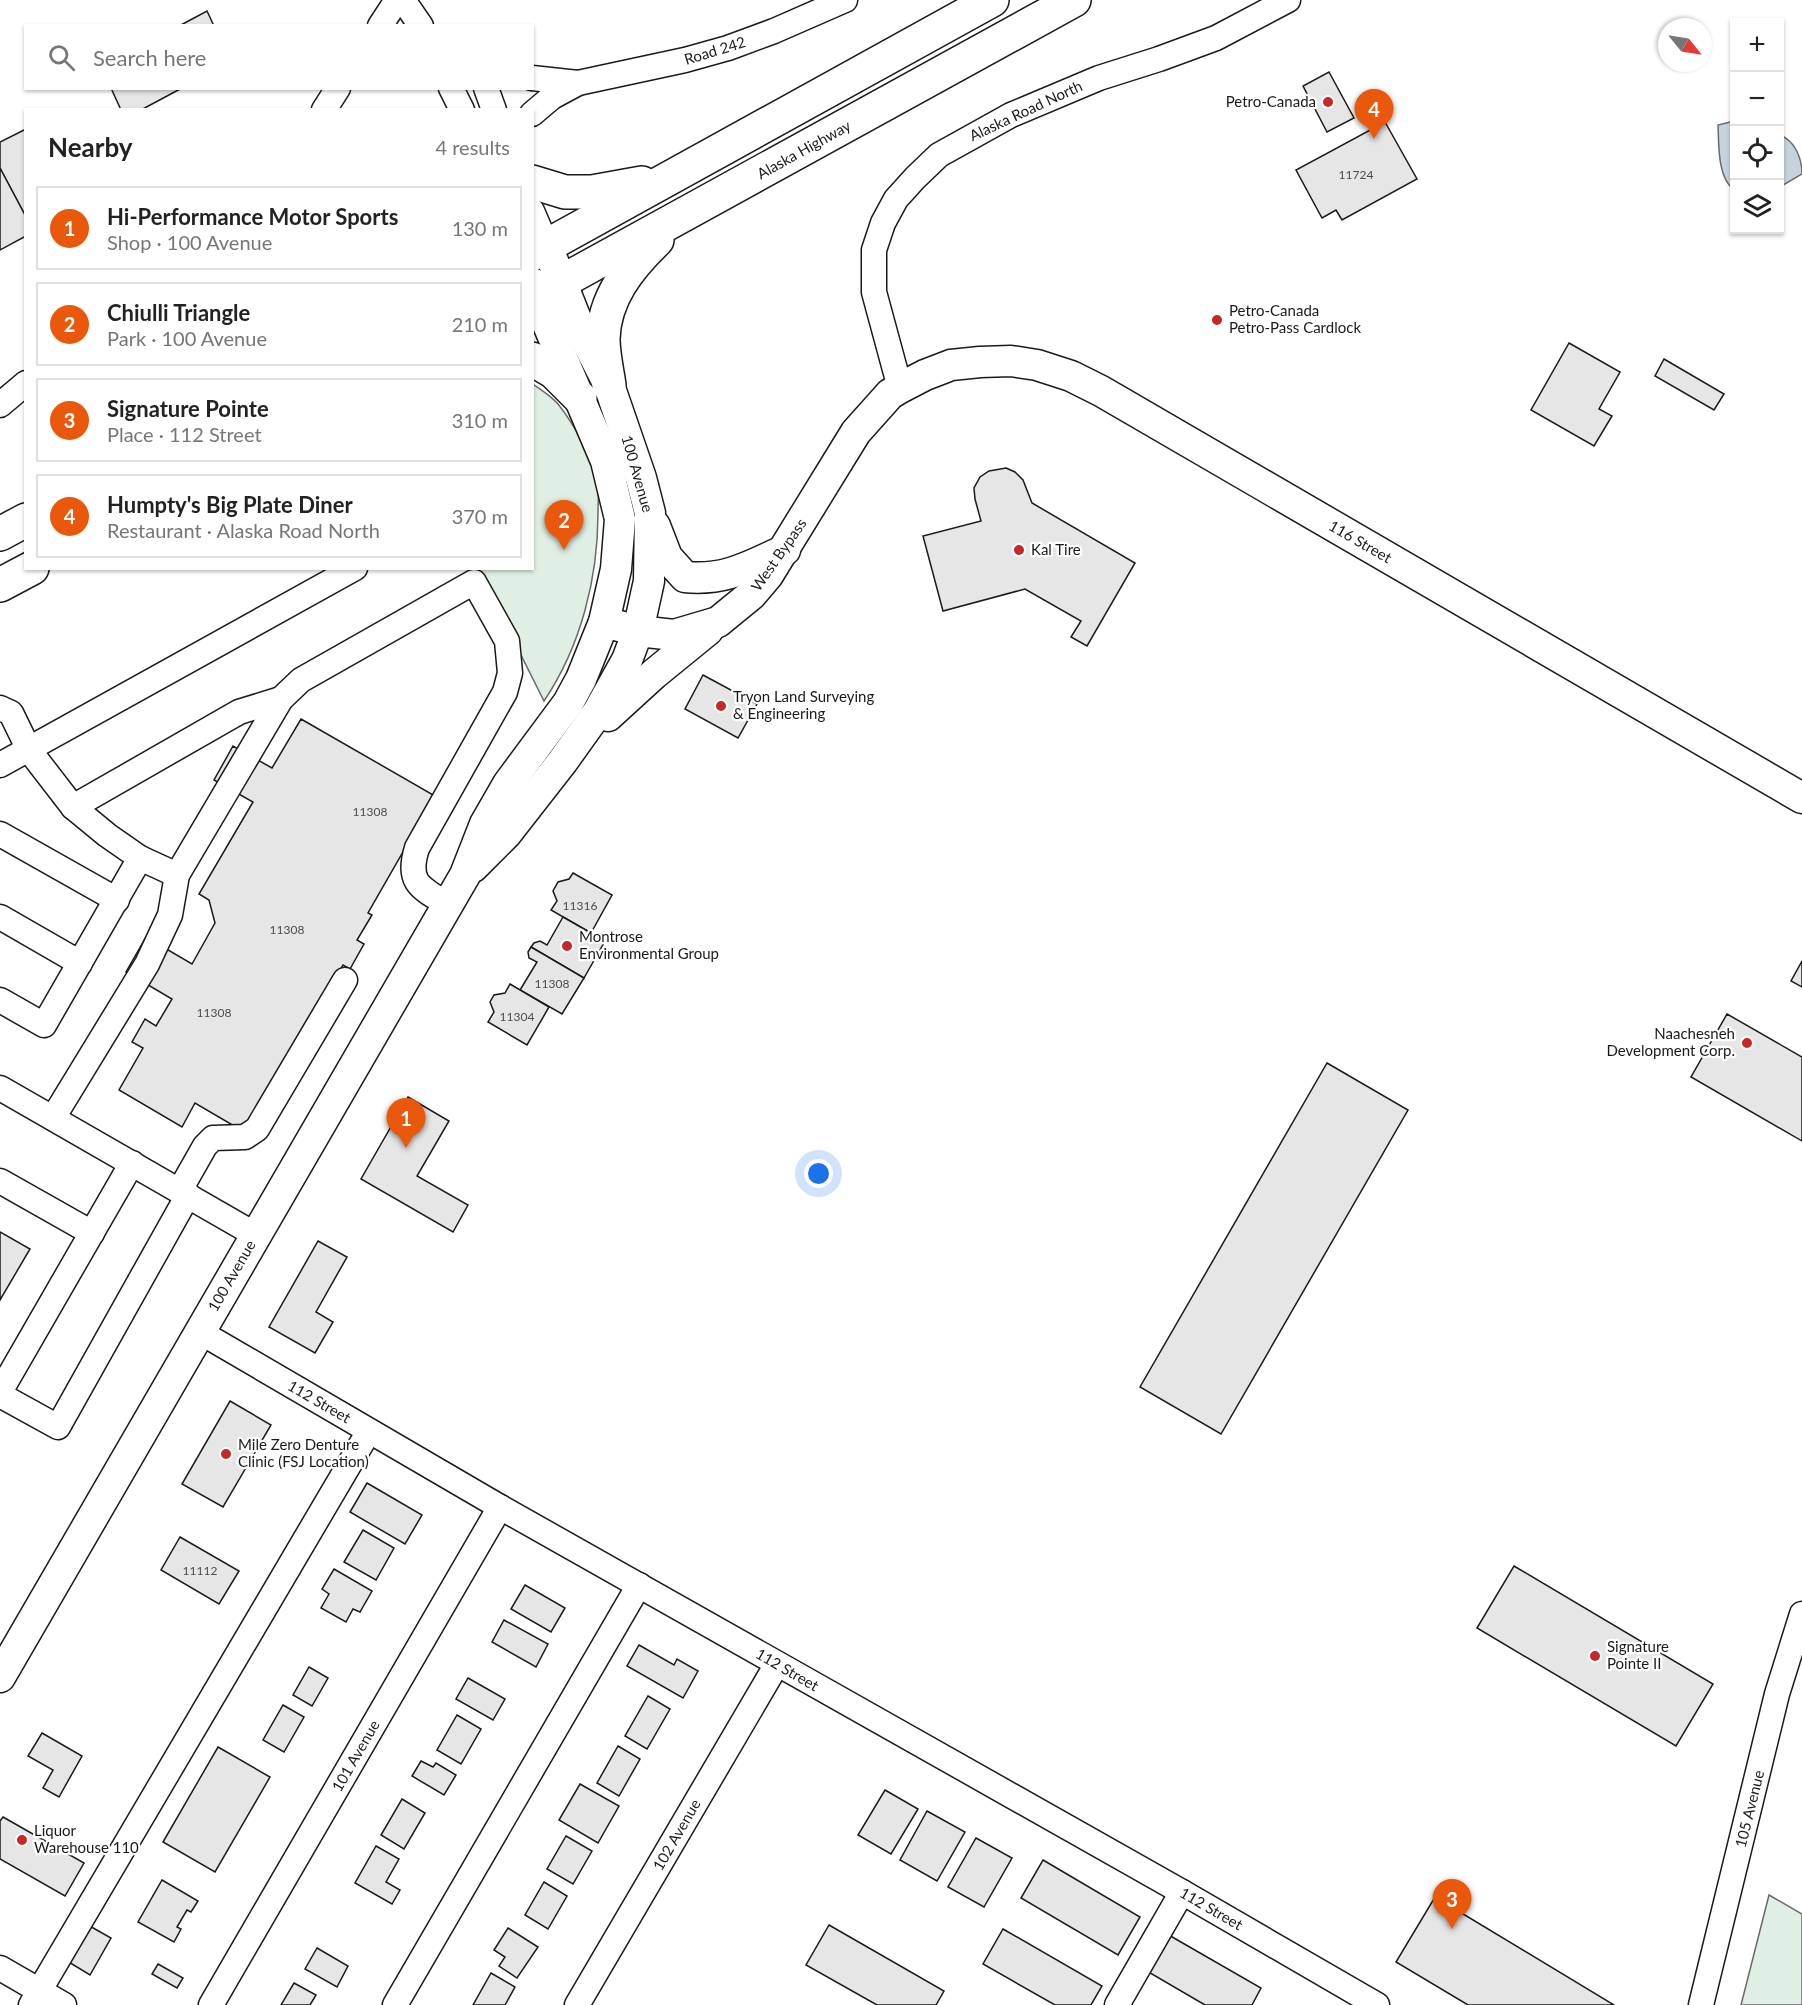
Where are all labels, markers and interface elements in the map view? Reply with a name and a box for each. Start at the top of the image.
north arrow [1658,18,1712,72]
map controls [1730,18,1784,234]
button: + [1730,18,1784,72]
search box [24,24,534,90]
street label: Road 242 [682,32,748,68]
icon: search [45,41,78,74]
text: Search here [93,44,206,71]
button: − [1730,72,1784,126]
street label: Alaska Road North [966,76,1085,144]
pin: 4 [1354,90,1394,139]
place label: Petro-Canada [1226,92,1316,110]
marker: Petro-Canada [1321,95,1335,109]
street label: Alaska Highway [754,116,854,182]
button: locate [1730,126,1784,180]
text: Nearby [48,131,133,163]
text: 4 results [435,135,510,159]
house number: 11724 [1339,167,1373,182]
button: layers [1730,180,1784,234]
text: Hi-Performance Motor Sports [107,203,398,230]
text: 1 [64,216,75,240]
text: 130 m [452,216,508,240]
text: Shop · 100 Avenue [107,230,272,254]
text: Chiulli Triangle [107,299,250,326]
place label: Petro-Canada Petro-Pass Cardlock [1229,301,1361,336]
text: 2 [64,312,75,336]
text: 210 m [452,312,508,336]
marker: Petro-Canada Petro-Pass Cardlock [1210,313,1224,327]
text: Park · 100 Avenue [107,326,267,350]
text: Signature Pointe [107,395,269,422]
text: 3 [64,408,75,432]
text: 310 m [452,408,508,432]
text: Place · 112 Street [107,422,262,446]
street label: 100 Avenue [618,433,658,514]
text: Humpty's Big Plate Diner [107,491,353,518]
pin: 2 [544,500,584,550]
text: 4 [64,504,75,528]
text: 370 m [452,504,508,528]
street label: West Bypass [747,515,810,594]
street label: 116 Street [1326,516,1396,567]
text: Restaurant · Alaska Road North [107,518,380,542]
place label: Kal Tire [1031,540,1081,558]
marker: Kal Tire [1012,543,1026,557]
place label: Tryon Land Surveying & Engineering [733,687,874,722]
marker: Tryon Land Surveying & Engineering [714,699,728,713]
house number: 11308 [353,804,387,819]
house number: 11316 [563,898,597,913]
house number: 11308 [270,922,304,937]
place label: Montrose Environmental Group [579,927,719,962]
marker: Montrose Environmental Group [560,939,574,953]
house number: 11308 [535,976,569,991]
house number: 11308 [197,1005,231,1020]
house number: 11304 [500,1009,534,1024]
place label: Naachesneh Development Corp. [1607,1024,1735,1059]
marker: Naachesneh Development Corp. [1740,1036,1754,1050]
pin: 1 [386,1098,426,1148]
your location [804,1159,833,1188]
street label: 100 Avenue [204,1237,259,1314]
street label: 112 Street [285,1376,355,1427]
place label: Mile Zero Denture Clinic (FSJ Location) [238,1435,369,1470]
marker: Mile Zero Denture Clinic (FSJ Location) [219,1447,233,1461]
house number: 11112 [183,1563,217,1578]
place label: Signature Pointe II [1607,1637,1669,1672]
street label: 112 Street [753,1644,823,1695]
marker: Signature Pointe II [1588,1649,1602,1663]
street label: 101 Avenue [328,1717,383,1794]
street label: 105 Avenue [1731,1768,1767,1849]
street label: 102 Avenue [649,1796,704,1873]
place label: Liquor Warehouse 110 [34,1821,139,1856]
marker: Liquor Warehouse 110 [15,1833,29,1847]
pin: 3 [1432,1880,1472,1929]
street label: 112 Street [1177,1883,1247,1934]

